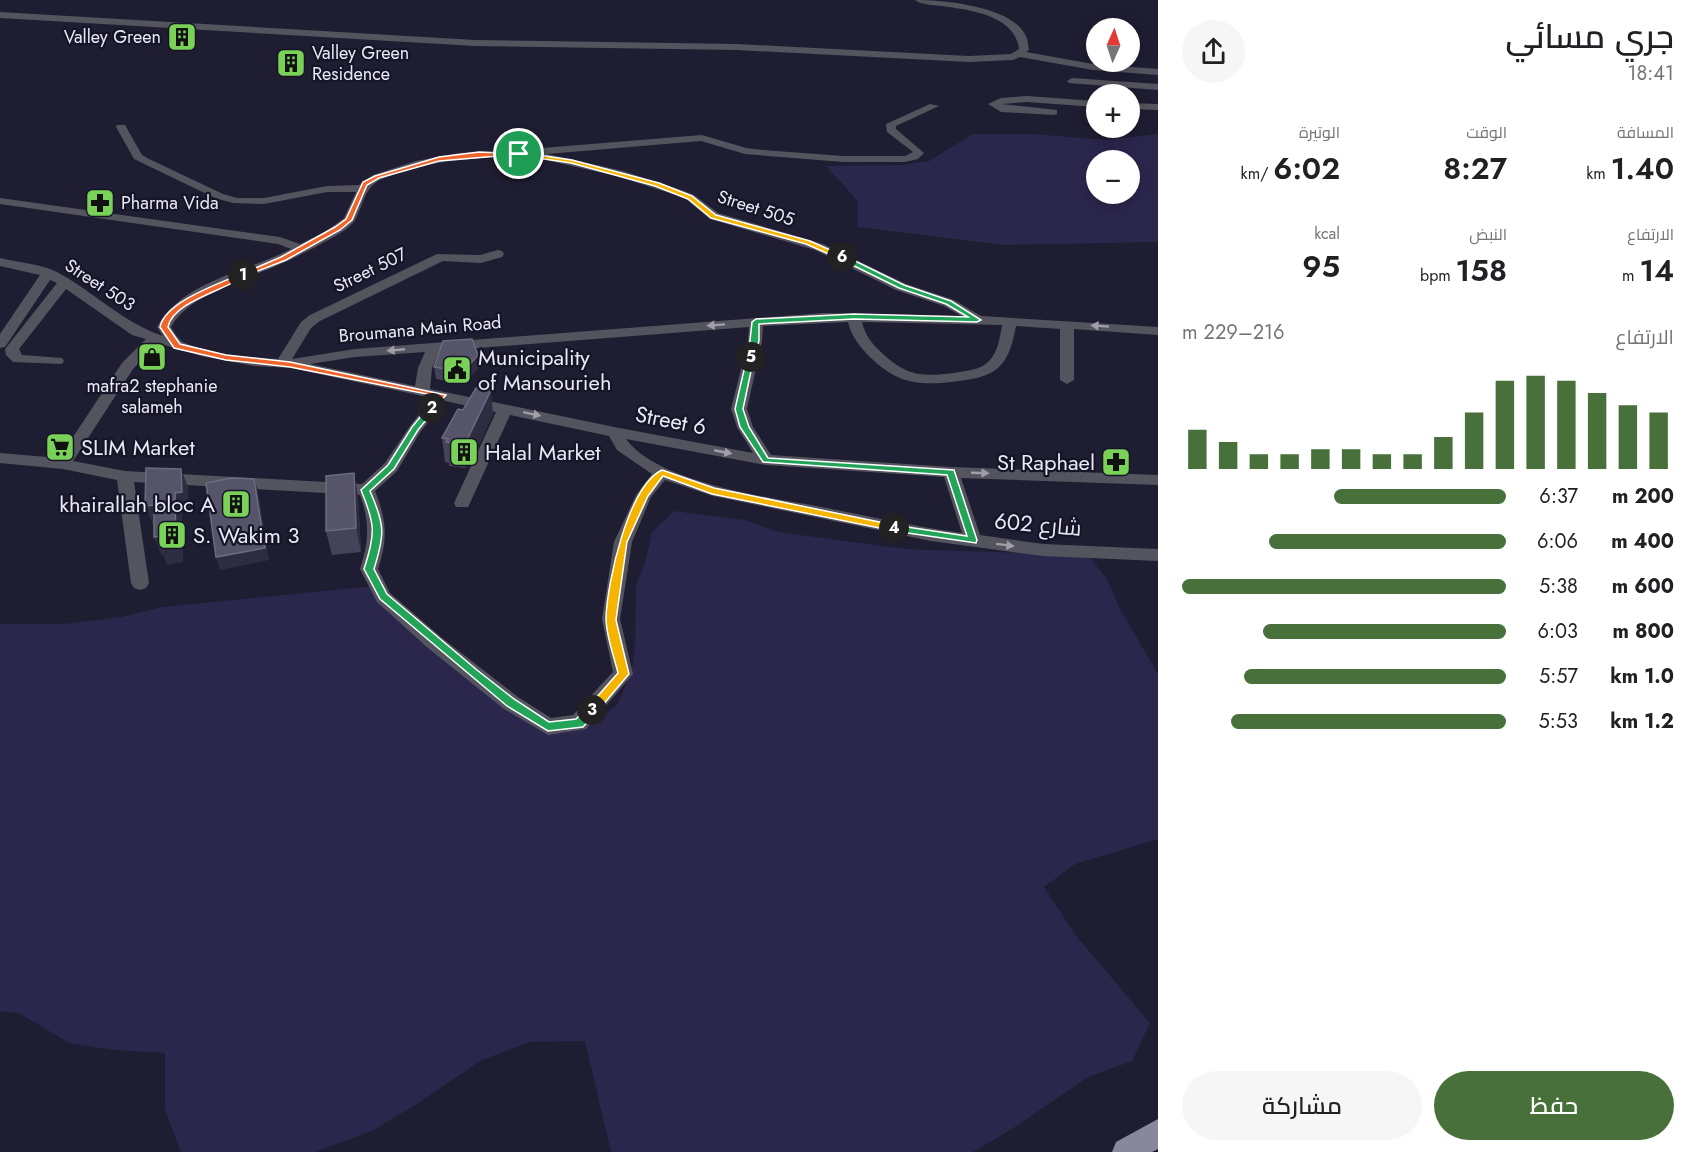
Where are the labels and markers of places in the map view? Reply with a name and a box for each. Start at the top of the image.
building icon: Valley Green [166,21,198,53]
place label: Valley Green [64,24,161,50]
place label: Valley Green Residence [312,40,409,87]
building icon: Valley Green Residence [275,47,307,79]
pin [493,128,544,179]
pharmacy icon: Pharma Vida [84,187,116,219]
place label: Pharma Vida [121,190,219,216]
pin: 6 [827,242,857,272]
pin: 1 [228,260,258,290]
shop icon: mafra2 stephanie salameh [136,341,168,373]
place label: Municipality of Mansourieh [478,341,611,398]
pin: 5 [736,342,766,372]
public building icon: Municipality of Mansourieh [441,354,473,386]
place label: mafra2 stephanie salameh [87,373,217,420]
pin: 2 [417,393,447,423]
supermarket icon: SLIM Market [44,431,76,463]
place label: SLIM Market [81,431,195,463]
building icon: Halal Market [448,436,480,468]
place label: Halal Market [485,436,601,468]
place label: St Raphael [997,446,1095,478]
pharmacy icon: St Raphael [1100,446,1132,478]
place label: khairallah bloc A [59,488,215,520]
building icon: khairallah bloc A [220,488,252,520]
pin: 4 [879,513,909,543]
building icon: S. Wakim 3 [156,519,188,551]
place label: S. Wakim 3 [193,519,300,551]
pin: 3 [577,695,607,725]

